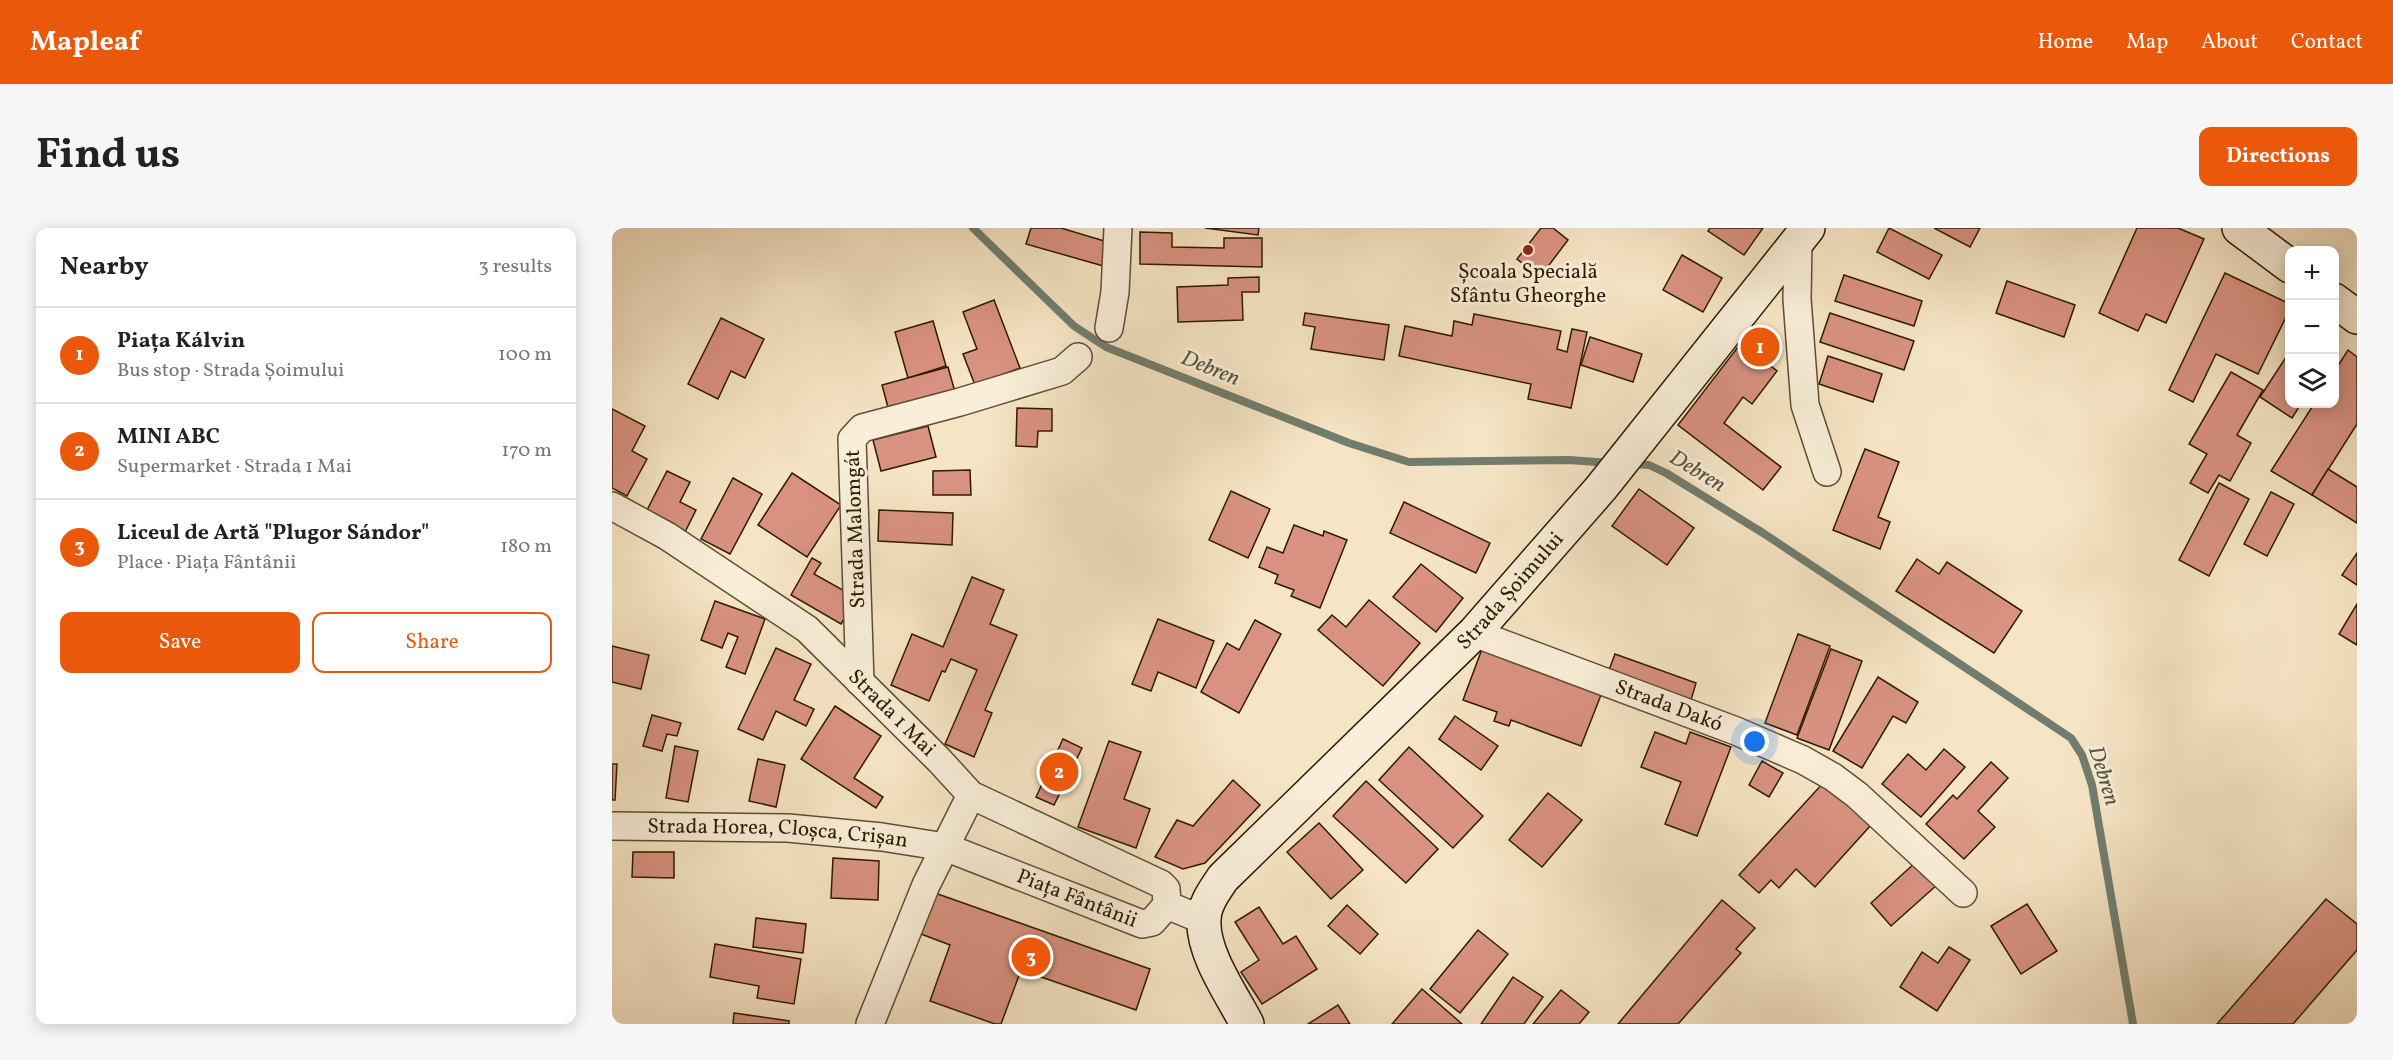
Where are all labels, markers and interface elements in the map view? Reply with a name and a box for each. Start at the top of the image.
text: Mapleaf [30,23,140,62]
text: Home [2038,28,2093,57]
text: Map [2126,28,2168,57]
text: About [2201,28,2258,57]
text: Contact [2291,28,2363,57]
text: Find us [36,127,180,186]
button: Directions [2199,127,2357,186]
marker: Școala Specială Sfântu Gheorghe [1521,243,1535,257]
map controls [2285,246,2339,408]
button: + [2285,246,2339,300]
text: Nearby [60,249,149,285]
text: 3 results [478,253,552,281]
place label: Școala Specială Sfântu Gheorghe [1450,258,1606,311]
button: − [2285,300,2339,354]
pin: 1 [1740,324,1780,370]
text: Piața Kálvin [117,326,245,357]
text: 1 [75,341,84,369]
text: 100 m [498,341,552,369]
water label: Debren [1176,343,1244,395]
button: layers [2285,354,2339,408]
text: Bus stop · Strada Șoimului [117,357,344,385]
text: MINI ABC [117,422,220,453]
text: 2 [74,437,85,465]
text: 170 m [502,437,552,465]
water label: Debren [1663,443,1731,501]
street label: Strada Malomgát [839,449,873,609]
text: Supermarket · Strada 1 Mai [117,453,352,481]
text: Liceul de Artă "Plugor Sándor" [117,518,429,549]
street label: Strada Șoimului [1450,526,1571,657]
text: 3 [74,533,85,561]
text: 180 m [500,533,552,561]
text: Place · Piața Fântânii [117,549,296,577]
button: Save [60,612,300,673]
button: Share [312,612,552,673]
street label: Strada 1 Mai [841,663,942,763]
street label: Strada Dakó [1611,673,1727,739]
your location [1740,727,1769,756]
water label: Debren [2079,742,2127,810]
pin: 2 [1040,750,1078,794]
street label: Strada Horea, Cloșca, Crișan [647,812,910,855]
street label: Piața Fântânii [1012,862,1142,935]
pin: 3 [1012,934,1050,980]

